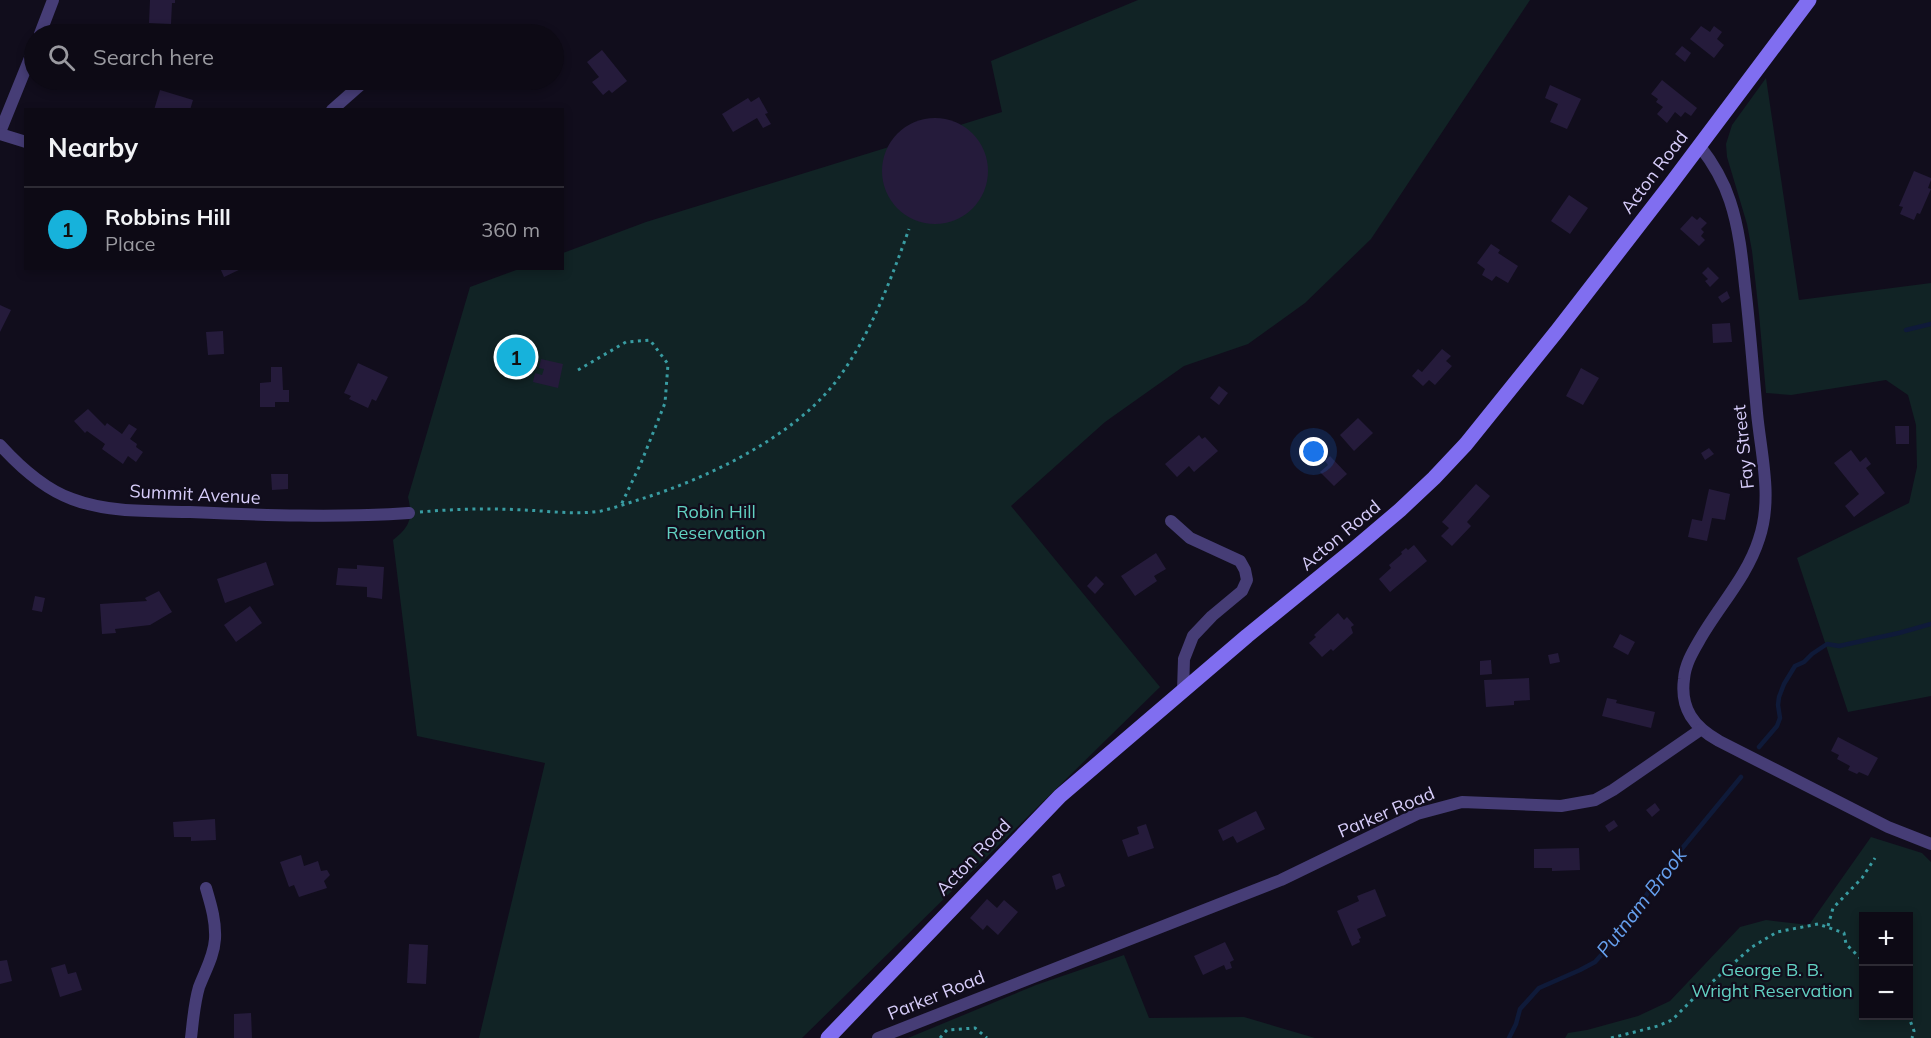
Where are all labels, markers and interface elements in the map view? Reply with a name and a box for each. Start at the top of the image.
search box [24,24,564,90]
icon: search [45,41,78,74]
text: Search here [93,43,214,71]
street label: Acton Road [1615,126,1693,218]
text: Nearby [48,131,138,164]
text: Robbins Hill [105,203,231,231]
text: 1 [62,217,74,242]
text: 360 m [481,217,540,242]
text: Place [105,231,155,256]
pin: 1 [496,334,536,380]
street label: Fay Street [1727,404,1759,490]
your location [1299,437,1328,466]
street label: Summit Avenue [129,479,261,509]
street label: Acton Road [1295,495,1385,575]
park label: Robin Hill Reservation [666,500,766,544]
street label: Parker Road [1334,781,1438,843]
street label: Acton Road [931,814,1015,900]
water label: Putnam Brook [1591,842,1692,962]
map controls [1859,912,1913,1020]
button: + [1859,912,1913,966]
park label: George B. B. Wright Reservation [1691,958,1853,1002]
street label: Parker Road [884,965,988,1025]
button: − [1859,966,1913,1020]

